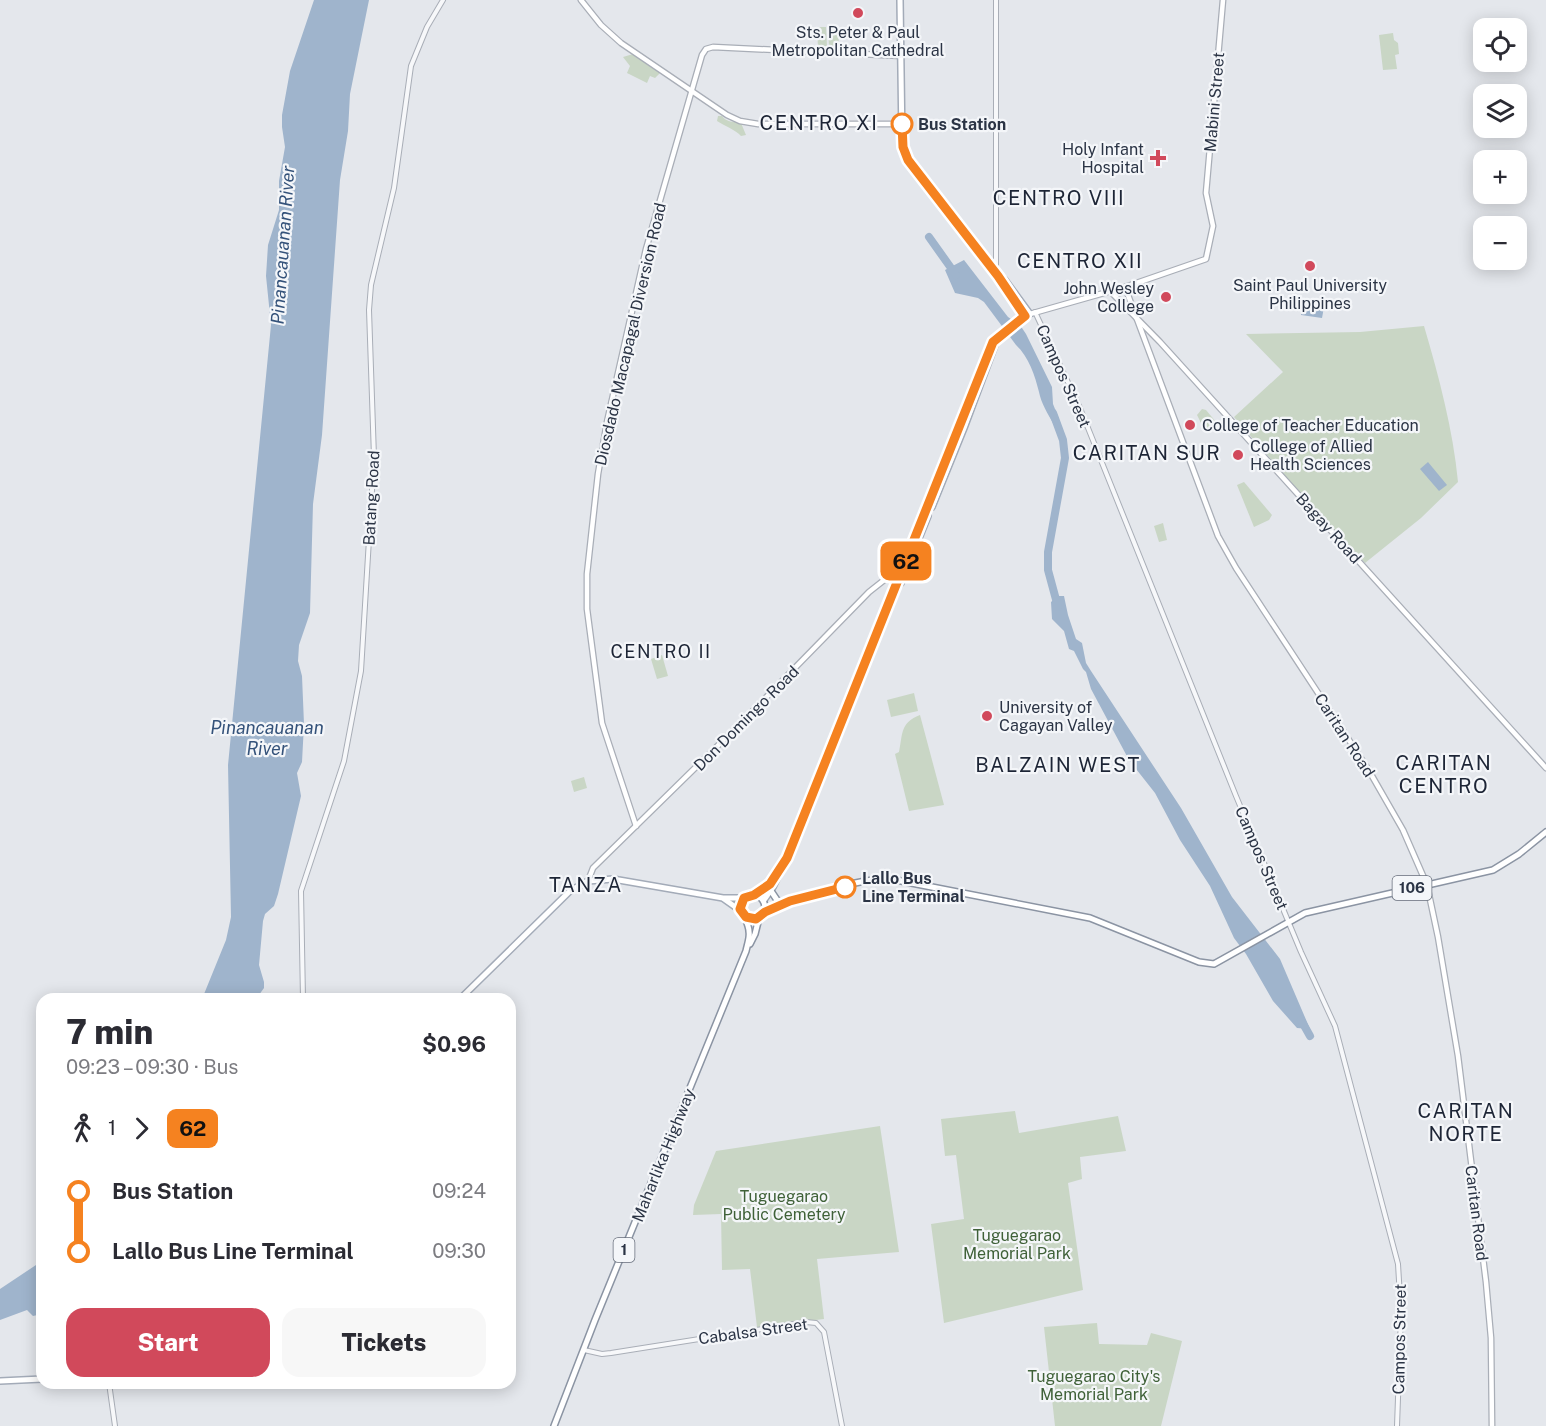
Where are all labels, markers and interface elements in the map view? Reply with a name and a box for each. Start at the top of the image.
marker: Sts. Peter & Paul Metropolitan Cathedral [851,6,865,20]
map controls [1473,18,1527,270]
button: locate [1473,18,1527,72]
place label: Sts. Peter & Paul Metropolitan Cathedral [772,23,945,60]
street label: Mabini Street [1201,51,1228,153]
button: layers [1473,84,1527,138]
district label: CENTRO XI [759,111,879,135]
marker: Bus Station [891,113,913,135]
place label: Bus Station [918,115,1006,134]
place label: Holy Infant Hospital [1062,140,1144,177]
marker: Holy Infant Hospital [1149,149,1167,167]
button: + [1473,150,1527,204]
water label: Pinancauanan River [266,165,299,325]
district label: CENTRO VIII [993,186,1125,210]
street label: Diosdado Macapagal Diversion Road [591,201,670,467]
button: − [1473,216,1527,270]
district label: CENTRO XII [1017,249,1143,273]
marker: Saint Paul University Philippines [1303,259,1317,273]
place label: Saint Paul University Philippines [1233,276,1387,313]
place label: John Wesley College [1063,279,1154,316]
marker: John Wesley College [1159,290,1173,304]
street label: Campos Street [1032,322,1095,431]
place label: College of Teacher Education [1202,416,1419,435]
marker: College of Teacher Education [1183,418,1197,432]
place label: College of Allied Health Sciences [1250,437,1373,474]
district label: CARITAN SUR [1073,441,1221,465]
marker: College of Allied Health Sciences [1231,448,1245,462]
street label: Batang Road [360,450,383,546]
street label: Bagay Road [1292,489,1365,567]
line badge: 62 [879,542,933,580]
text: 62 [892,549,920,574]
district label: CENTRO II [610,641,712,662]
street label: Don Domingo Road [690,662,803,775]
street label: Caritan Road [1310,690,1379,781]
place label: University of Cagayan Valley [999,698,1113,735]
marker: University of Cagayan Valley [980,709,994,723]
water label: Pinancauanan River [210,717,324,759]
district label: CARITAN CENTRO [1396,751,1492,798]
district label: BALZAIN WEST [975,753,1141,777]
street label: Campos Street [1231,803,1292,913]
place label: Lallo Bus Line Terminal [862,869,965,906]
district label: TANZA [549,873,623,897]
marker: Lallo Bus Line Terminal [834,876,856,898]
road number: 106 [1392,876,1432,900]
text: 7 min [66,1013,153,1051]
text: $0.96 [422,1031,486,1057]
text: 09:23 – 09:30 · Bus [66,1055,238,1079]
street label: Maharlika Highway [628,1085,699,1225]
district label: CARITAN NORTE [1418,1099,1514,1146]
icon: walk [66,1112,99,1145]
icon: forward [125,1112,158,1145]
text: 1 [108,1116,116,1140]
text: 62 [179,1116,206,1141]
street label: Caritan Road [1461,1164,1492,1262]
text: Bus Station [112,1178,233,1204]
text: 09:24 [432,1179,486,1203]
park label: Tuguegarao Public Cemetery [723,1187,846,1224]
park label: Tuguegarao Memorial Park [963,1226,1071,1263]
text: Lallo Bus Line Terminal [112,1238,354,1264]
road number: 1 [614,1238,634,1262]
text: 09:30 [432,1239,486,1263]
street label: Campos Street [1389,1283,1410,1395]
button: Start [66,1308,270,1377]
button: Tickets [282,1308,486,1377]
street label: Cabalsa Street [697,1314,809,1349]
park label: Tuguegarao City's Memorial Park [1028,1367,1160,1404]

